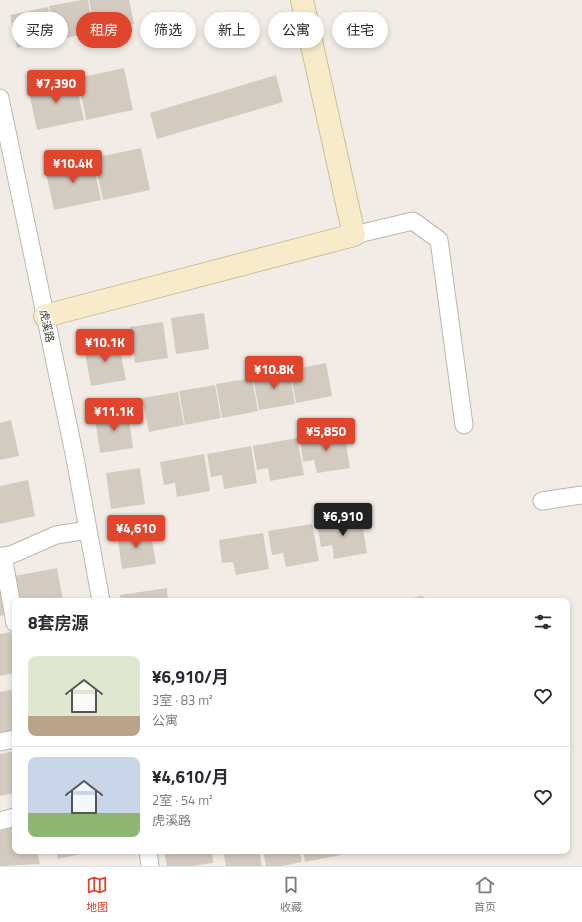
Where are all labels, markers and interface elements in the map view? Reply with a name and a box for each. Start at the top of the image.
chip: 买房 [12,12,68,48]
chip: 租房 [76,12,132,48]
chip: 筛选 [140,12,196,48]
chip: 新上 [204,12,260,48]
chip: 公寓 [268,12,324,48]
chip: 住宅 [332,12,388,48]
pin: ¥7,390 [23,70,89,104]
text: ¥7,390 [36,73,76,93]
pin: ¥10.4K [40,150,106,184]
text: ¥10.4K [53,153,93,173]
street label: 虎溪路 [36,308,58,344]
pin: ¥10.1K [72,329,138,363]
text: ¥10.1K [85,332,125,352]
pin: ¥10.8K [241,356,307,390]
text: ¥10.8K [254,359,294,379]
pin: ¥11.1K [81,398,147,432]
text: ¥11.1K [94,401,134,421]
pin: ¥5,850 [293,418,359,452]
text: ¥5,850 [306,421,346,441]
pin: ¥6,910 [310,503,376,537]
text: ¥6,910 [323,506,363,526]
pin: ¥4,610 [103,515,169,549]
text: ¥4,610 [116,518,156,538]
text: 8套房源 [28,610,89,636]
icon: filters [532,611,554,633]
text: ¥6,910/月 [152,664,229,690]
icon: home [60,672,108,720]
icon: heart [532,685,554,707]
text: 3室 · 83 m² [152,690,213,710]
text: 公寓 [152,710,178,730]
text: ¥4,610/月 [152,764,229,790]
icon: home [60,773,108,821]
icon: heart [532,786,554,808]
text: 2室 · 54 m² [152,790,213,810]
text: 虎溪路 [152,810,191,830]
tab: 地图 [86,874,108,915]
tab: 收藏 [280,874,302,915]
tab: 首页 [474,874,496,915]

